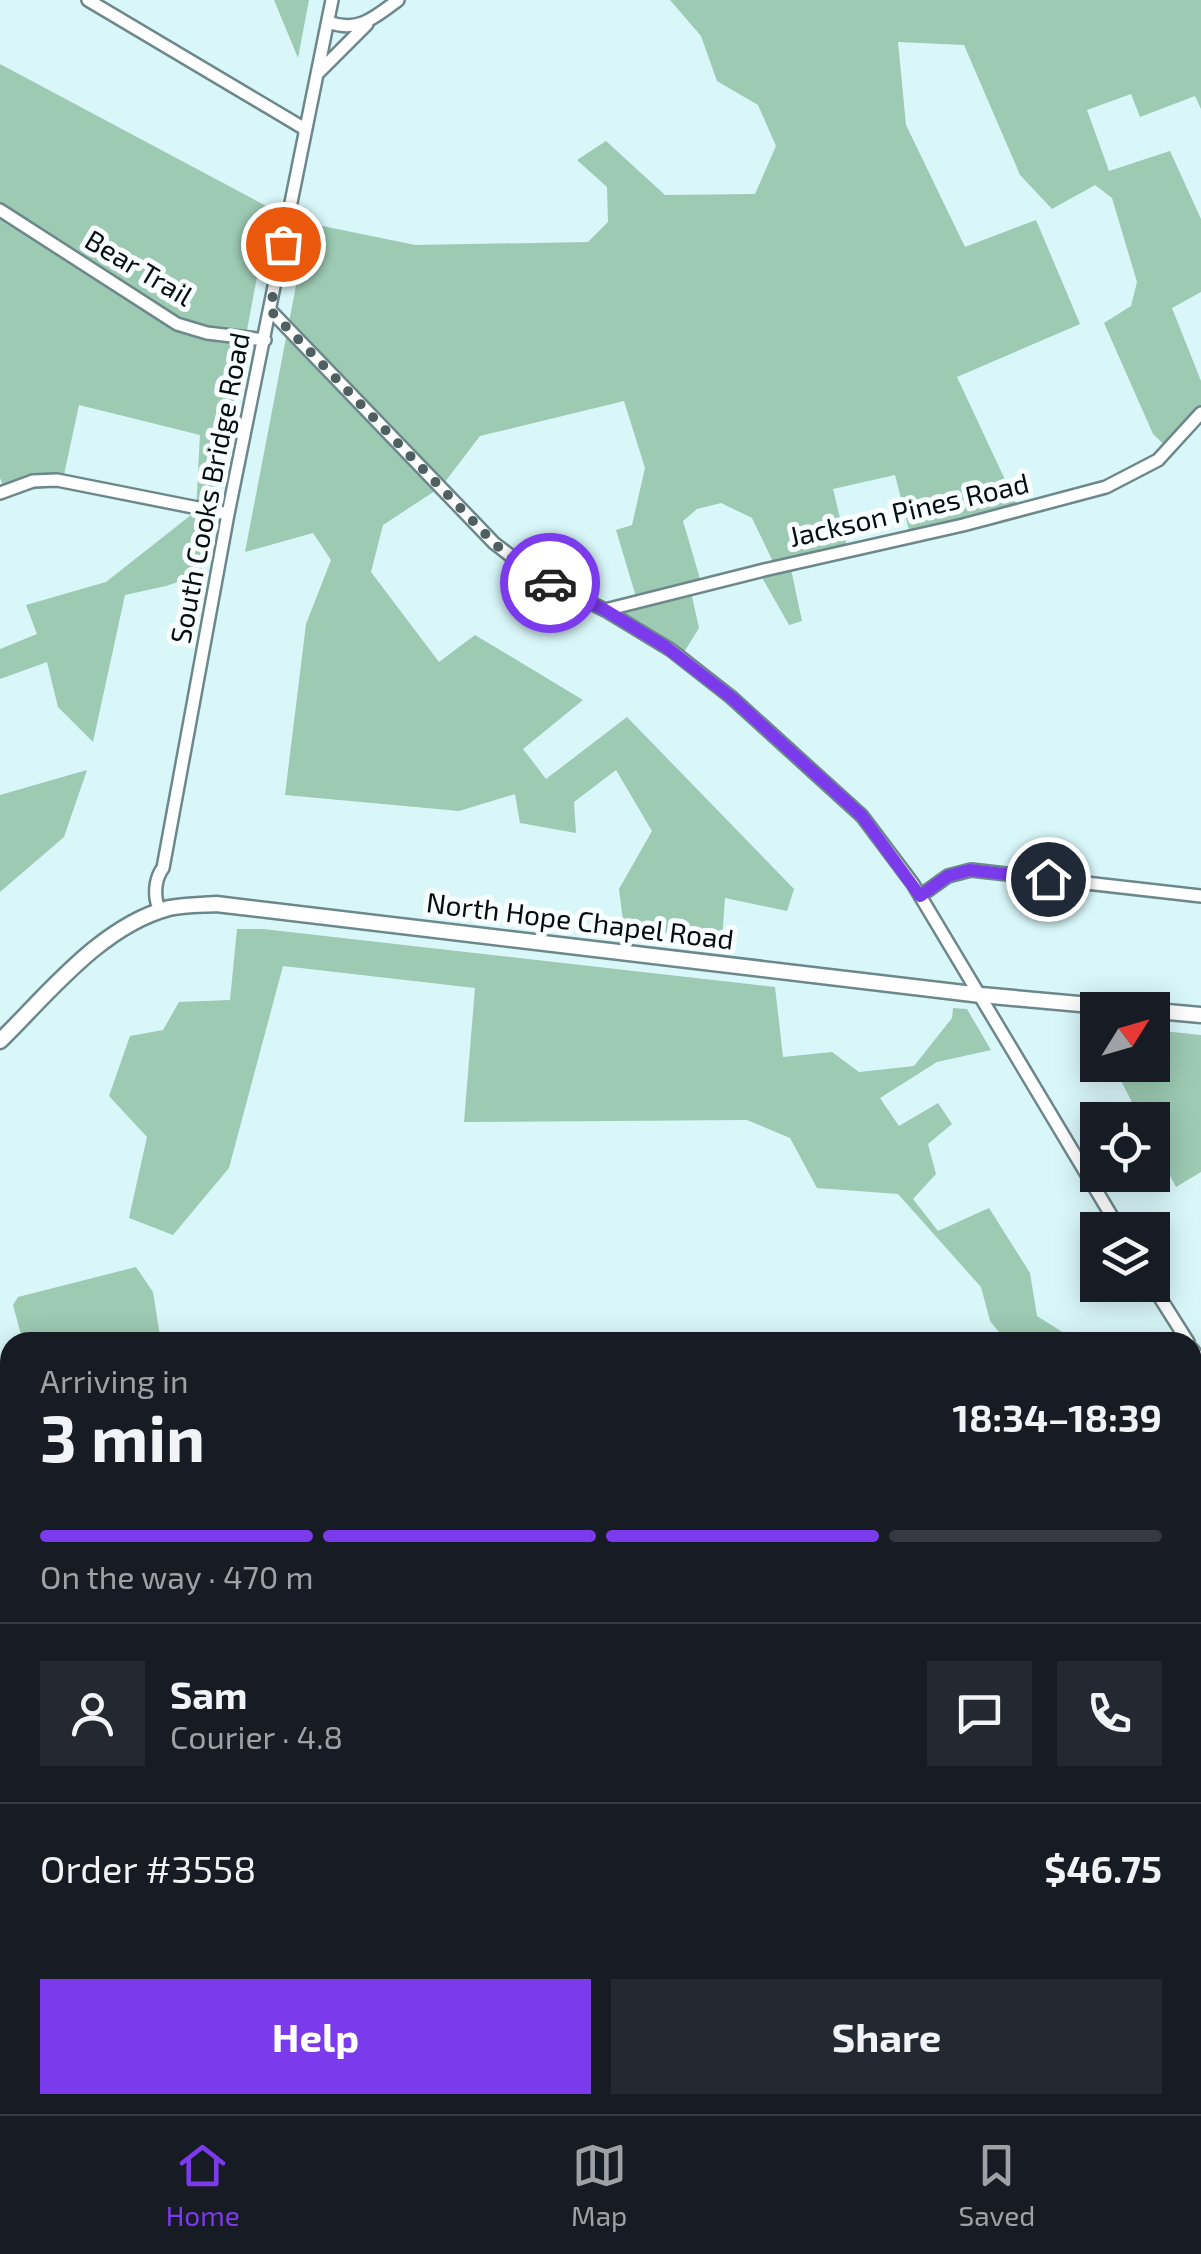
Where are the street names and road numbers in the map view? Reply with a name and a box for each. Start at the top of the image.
street label: Bear Trail [80,222,200,313]
street label: South Cooks Bridge Road [162,329,256,646]
street label: Jackson Pines Road [785,465,1032,553]
street label: North Hope Chapel Road [425,884,736,956]

